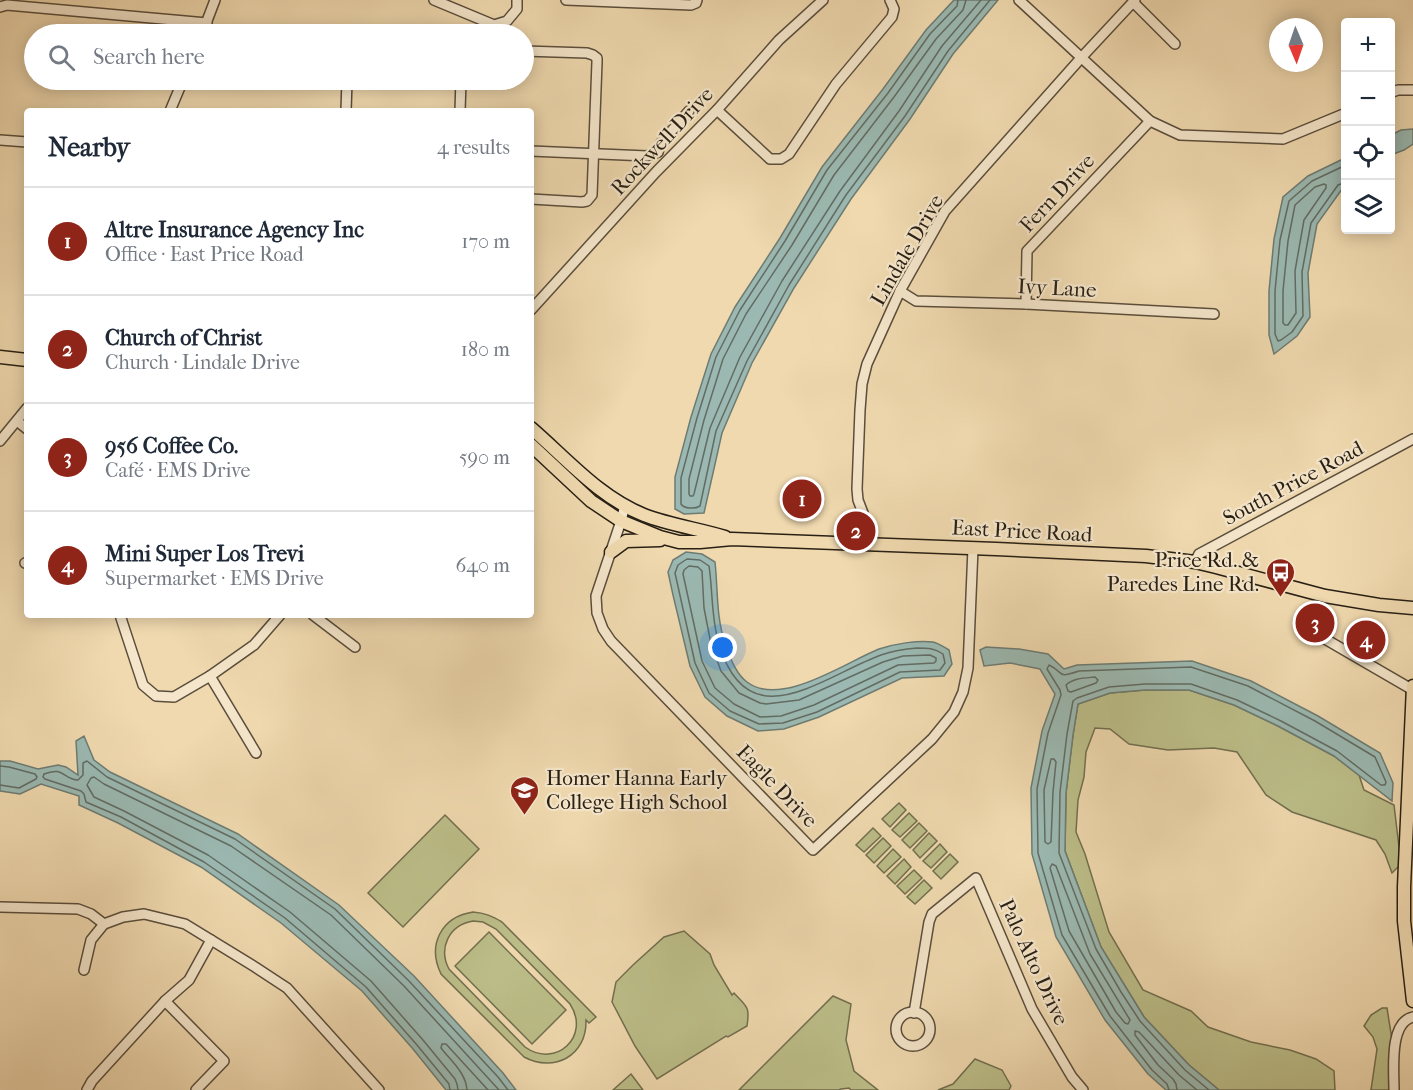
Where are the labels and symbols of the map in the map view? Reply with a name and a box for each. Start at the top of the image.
north arrow [1269,18,1323,72]
street label: Rockwell Drive [606,82,718,200]
street label: Fern Drive [1015,149,1099,237]
street label: Lindale Drive [866,190,948,310]
street label: Ivy Lane [1017,274,1097,302]
street label: South Price Road [1219,436,1368,530]
pin: 1 [782,476,822,522]
pin: 2 [836,508,876,554]
street label: East Price Road [951,515,1094,547]
place label: Price Rd. & Paredes Line Rd. [1107,548,1259,596]
bus stop icon: Price Rd. & Paredes Line Rd. [1264,556,1296,598]
pin: 3 [1296,600,1334,646]
pin: 4 [1346,618,1386,662]
your location [708,633,737,662]
street label: Eagle Drive [732,740,822,832]
place label: Homer Hanna Early College High School [546,766,728,814]
school or university icon: Homer Hanna Early College High School [509,774,541,816]
street label: Palo Alto Drive [994,895,1074,1029]

